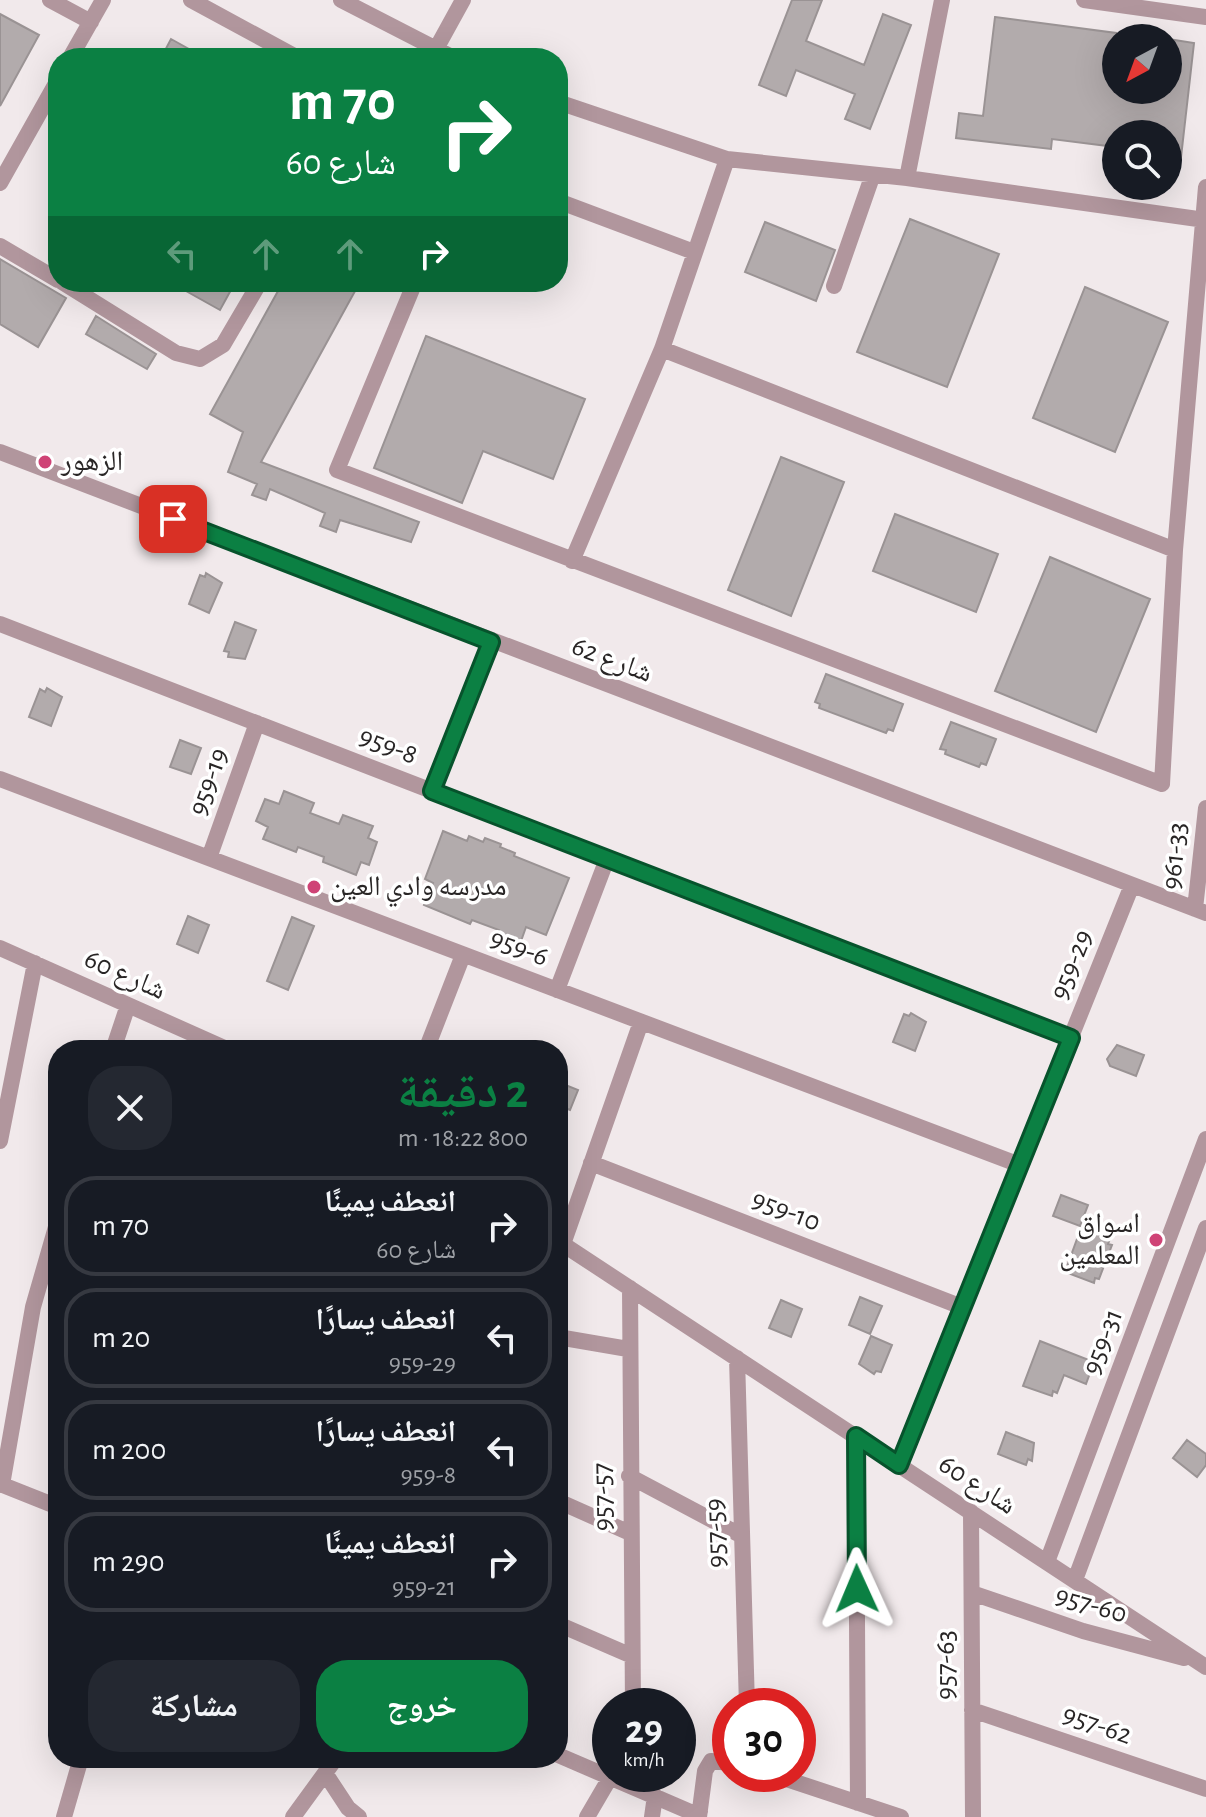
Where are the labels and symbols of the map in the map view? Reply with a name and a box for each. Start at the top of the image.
north arrow [1102,24,1182,104]
place label: الزهور [60,448,123,476]
marker: الزهور [36,453,54,471]
pin [139,485,207,553]
street label: شارع 62 [567,632,656,690]
street label: 959-8 [355,722,421,770]
street label: 959-19 [184,745,234,819]
street label: 961-33 [1158,821,1192,891]
place label: مدرسه وادي العين [330,873,507,908]
marker: مدرسه وادي العين [305,878,323,896]
street label: 959-6 [486,924,552,972]
street label: 959-29 [1045,926,1099,1004]
street label: شارع 60 [79,945,170,1007]
street label: 959-10 [748,1185,824,1237]
place label: اسواق المعلمين [1059,1210,1140,1272]
marker: اسواق المعلمين [1147,1231,1165,1249]
street label: 959-31 [1078,1305,1128,1379]
street label: شارع 60 [932,1450,1021,1522]
street label: 957-57 [588,1462,618,1532]
street label: 957-59 [701,1498,731,1568]
position arrow [815,1547,899,1631]
street label: 957-60 [1052,1581,1130,1629]
street label: 957-63 [932,1630,960,1700]
speed limit sign: 30 [712,1688,816,1792]
street label: 957-62 [1059,1700,1135,1750]

